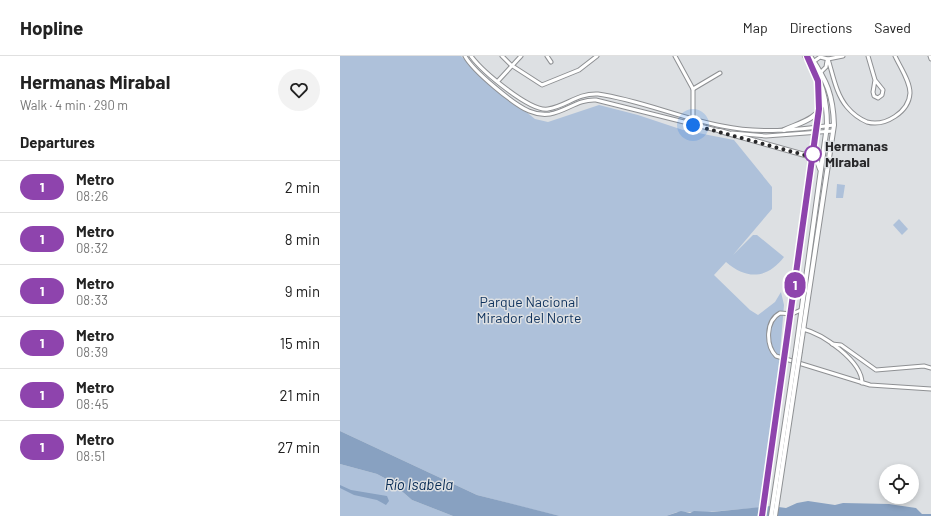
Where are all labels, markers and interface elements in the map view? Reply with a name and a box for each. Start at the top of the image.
text: Hopline [20,16,84,39]
text: Map [743,19,768,36]
text: Directions [790,19,852,36]
text: Saved [874,19,911,36]
button: heart [278,69,320,111]
text: Hermanas Mirabal [20,70,170,93]
text: Walk · 4 min · 290 m [20,97,128,113]
your location [683,115,703,135]
text: Departures [20,133,95,151]
place label: Hermanas Mirabal [825,137,888,170]
marker: Hermanas Mirabal [804,145,822,163]
text: Metro [76,170,114,188]
text: 1 [40,178,44,195]
text: 2 min [285,178,320,196]
text: 08:26 [76,188,108,204]
text: Metro [76,222,114,240]
text: 1 [40,230,44,247]
text: 8 min [285,230,320,248]
text: 08:32 [76,240,108,256]
line badge: 1 [782,272,808,298]
text: Metro [76,274,114,292]
text: 1 [793,276,797,293]
text: 1 [40,282,44,299]
text: 9 min [285,282,320,300]
text: 08:33 [76,292,108,308]
park label: Parque Nacional Mirador del Norte [477,293,581,326]
text: Metro [76,326,114,344]
text: 1 [40,334,44,351]
text: 15 min [280,334,320,352]
text: 08:39 [76,344,108,360]
text: Metro [76,378,114,396]
text: 1 [40,386,44,403]
text: 21 min [280,386,320,404]
text: 08:45 [76,396,108,412]
text: Metro [76,430,114,448]
text: 1 [40,438,44,455]
text: 27 min [278,438,320,456]
text: 08:51 [76,448,105,464]
map controls [879,464,919,504]
button: locate [879,464,919,504]
water label: Río Isabela [385,475,453,493]

